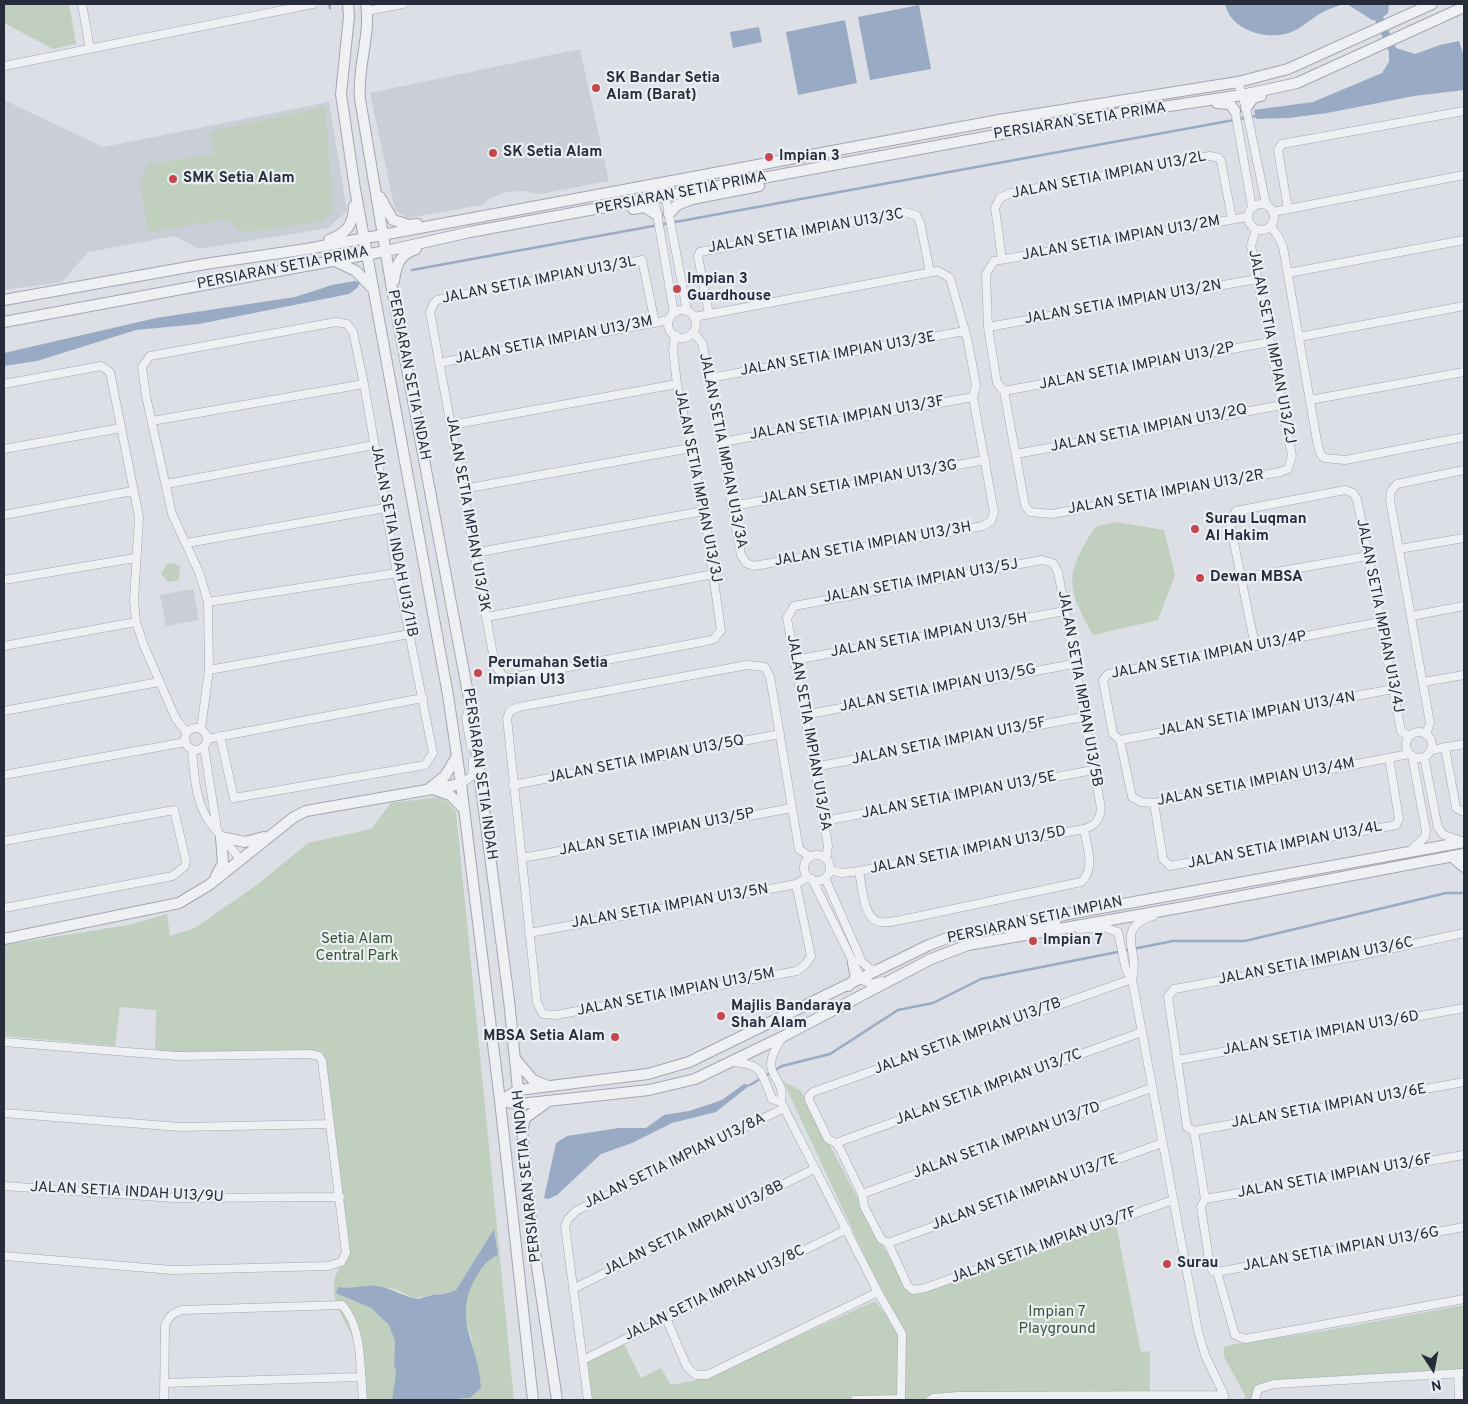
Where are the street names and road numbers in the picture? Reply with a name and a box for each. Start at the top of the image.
street label: PERSIARAN SETIA PRIMA [992,99,1168,145]
street label: JALAN SETIA IMPIAN U13/2L [1010,148,1208,204]
street label: PERSIARAN SETIA PRIMA [594,169,768,219]
street label: JALAN SETIA IMPIAN U13/3C [707,206,905,258]
street label: JALAN SETIA IMPIAN U13/2M [1020,213,1222,265]
street label: PERSIARAN SETIA PRIMA [196,244,370,294]
street label: JALAN SETIA IMPIAN U13/2J [1243,248,1299,446]
street label: JALAN SETIA IMPIAN U13/3L [440,253,638,309]
street label: JALAN SETIA IMPIAN U13/2N [1023,277,1223,329]
street label: PERSIARAN SETIA INDAH [383,288,433,462]
street label: JALAN SETIA IMPIAN U13/3M [454,313,654,369]
street label: JALAN SETIA IMPIAN U13/3E [739,329,937,381]
street label: JALAN SETIA IMPIAN U13/2P [1038,339,1236,395]
street label: JALAN SETIA IMPIAN U13/3A [694,352,750,550]
street label: JALAN SETIA IMPIAN U13/3J [669,388,725,584]
street label: JALAN SETIA IMPIAN U13/3F [748,393,946,445]
street label: JALAN SETIA IMPIAN U13/2Q [1049,401,1249,457]
street label: JALAN SETIA IMPIAN U13/3K [441,415,493,613]
street label: JALAN SETIA INDAH U13/11B [366,443,420,639]
street label: JALAN SETIA IMPIAN U13/3G [759,457,959,509]
street label: JALAN SETIA IMPIAN U13/2R [1066,467,1266,519]
street label: JALAN SETIA IMPIAN U13/4J [1351,517,1407,715]
street label: JALAN SETIA IMPIAN U13/3H [773,519,973,571]
street label: JALAN SETIA IMPIAN U13/5J [822,556,1020,608]
street label: JALAN SETIA IMPIAN U13/5B [1053,589,1105,789]
street label: JALAN SETIA IMPIAN U13/5H [829,610,1029,662]
street label: JALAN SETIA IMPIAN U13/4P [1110,628,1308,684]
street label: JALAN SETIA IMPIAN U13/5A [782,633,834,833]
street label: JALAN SETIA IMPIAN U13/5G [838,661,1038,717]
street label: PERSIARAN SETIA INDAH [458,687,500,861]
street label: JALAN SETIA IMPIAN U13/4N [1157,689,1357,741]
street label: JALAN SETIA IMPIAN U13/5F [850,714,1048,770]
street label: JALAN SETIA IMPIAN U13/5Q [546,732,746,788]
street label: JALAN SETIA IMPIAN U13/4M [1155,755,1357,811]
street label: JALAN SETIA IMPIAN U13/5E [860,768,1058,824]
street label: JALAN SETIA IMPIAN U13/5P [558,805,756,861]
street label: JALAN SETIA IMPIAN U13/4L [1186,818,1384,874]
street label: JALAN SETIA IMPIAN U13/5D [868,823,1068,879]
street label: JALAN SETIA IMPIAN U13/5N [570,881,770,933]
street label: PERSIARAN SETIA IMPIAN [946,894,1124,948]
street label: JALAN SETIA IMPIAN U13/6C [1217,934,1415,990]
street label: JALAN SETIA IMPIAN U13/5M [575,965,777,1021]
street label: JALAN SETIA IMPIAN U13/7B [872,995,1064,1079]
street label: JALAN SETIA IMPIAN U13/6D [1221,1008,1421,1060]
street label: JALAN SETIA IMPIAN U13/7C [893,1046,1085,1130]
street label: JALAN SETIA IMPIAN U13/6E [1230,1081,1428,1133]
street label: PERSIARAN SETIA INDAH [510,1089,546,1263]
street label: JALAN SETIA IMPIAN U13/7D [911,1099,1103,1183]
street label: JALAN SETIA IMPIAN U13/8A [582,1110,768,1214]
street label: JALAN SETIA IMPIAN U13/7E [929,1151,1121,1235]
street label: JALAN SETIA IMPIAN U13/6F [1236,1151,1434,1203]
street label: JALAN SETIA IMPIAN U13/8B [601,1177,787,1281]
street label: JALAN SETIA INDAH U13/9U [30,1179,224,1207]
street label: JALAN SETIA IMPIAN U13/7F [949,1204,1139,1288]
street label: JALAN SETIA IMPIAN U13/6G [1241,1224,1441,1276]
street label: JALAN SETIA IMPIAN U13/8C [622,1242,808,1346]

